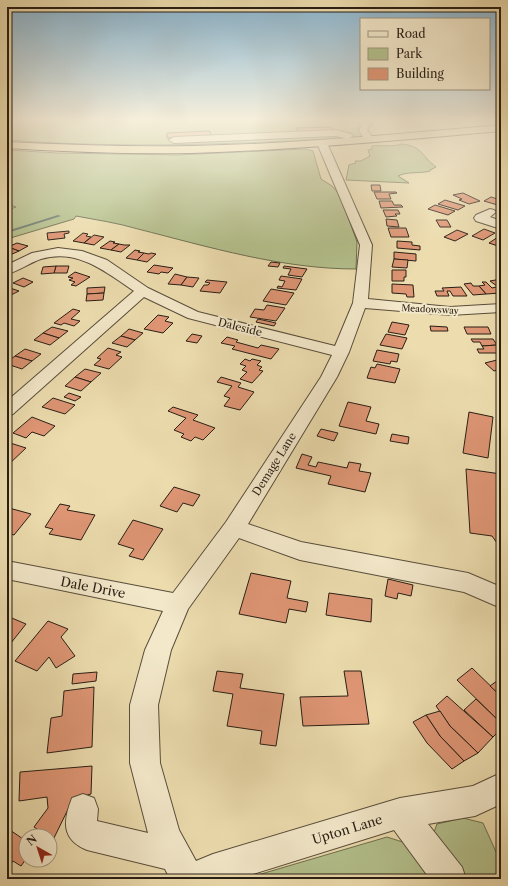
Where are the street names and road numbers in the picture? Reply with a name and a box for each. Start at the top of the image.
street label: Meadowsway [401,302,460,316]
street label: Daleside [216,315,264,339]
street label: Demage Lane [249,430,299,498]
street label: Dale Drive [59,573,127,601]
street label: Upton Lane [310,811,384,847]

